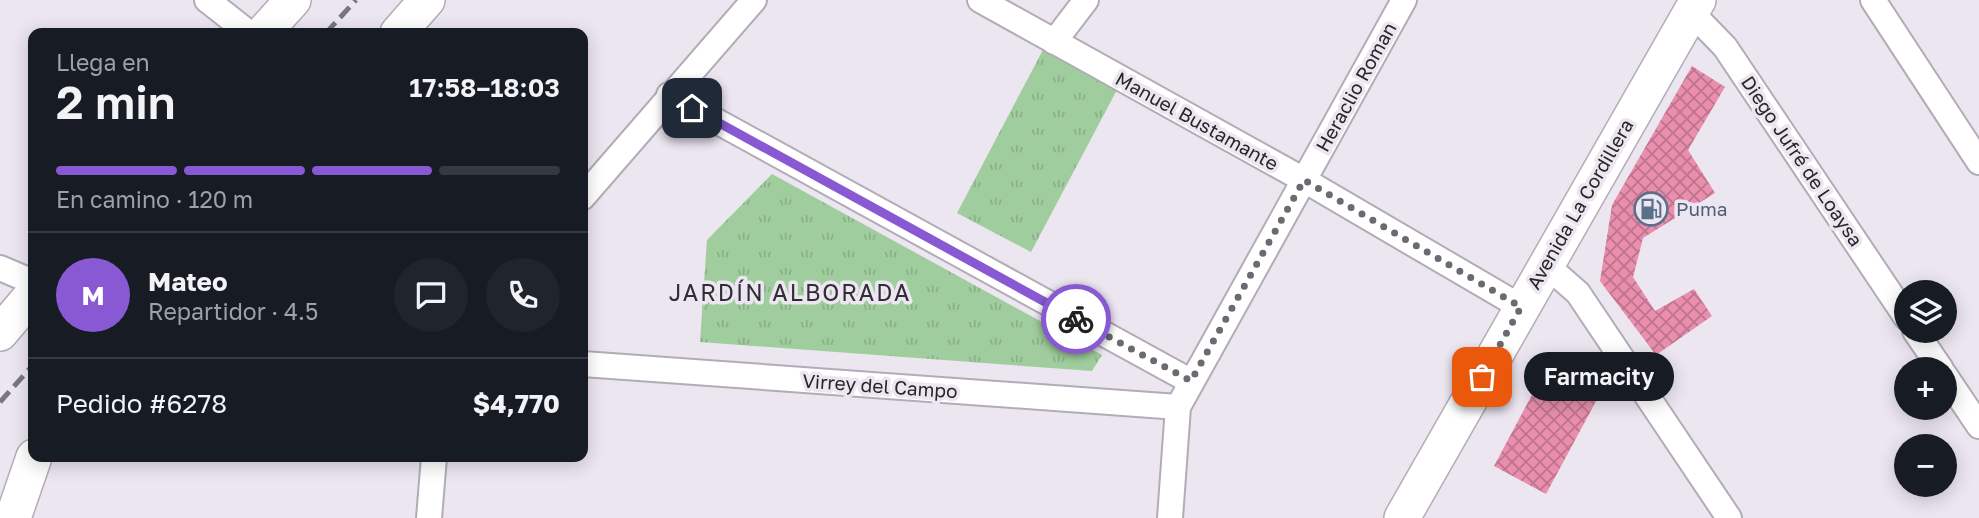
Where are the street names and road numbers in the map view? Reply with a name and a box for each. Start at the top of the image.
street label: Heraclio Roman [1310,18,1401,156]
street label: Manuel Bustamante [1112,66,1283,175]
street label: Diego Jufré de Loaysa [1737,71,1868,250]
street label: Avenida La Cordillera [1521,115,1638,293]
street label: Virrey del Campo [802,369,958,402]

